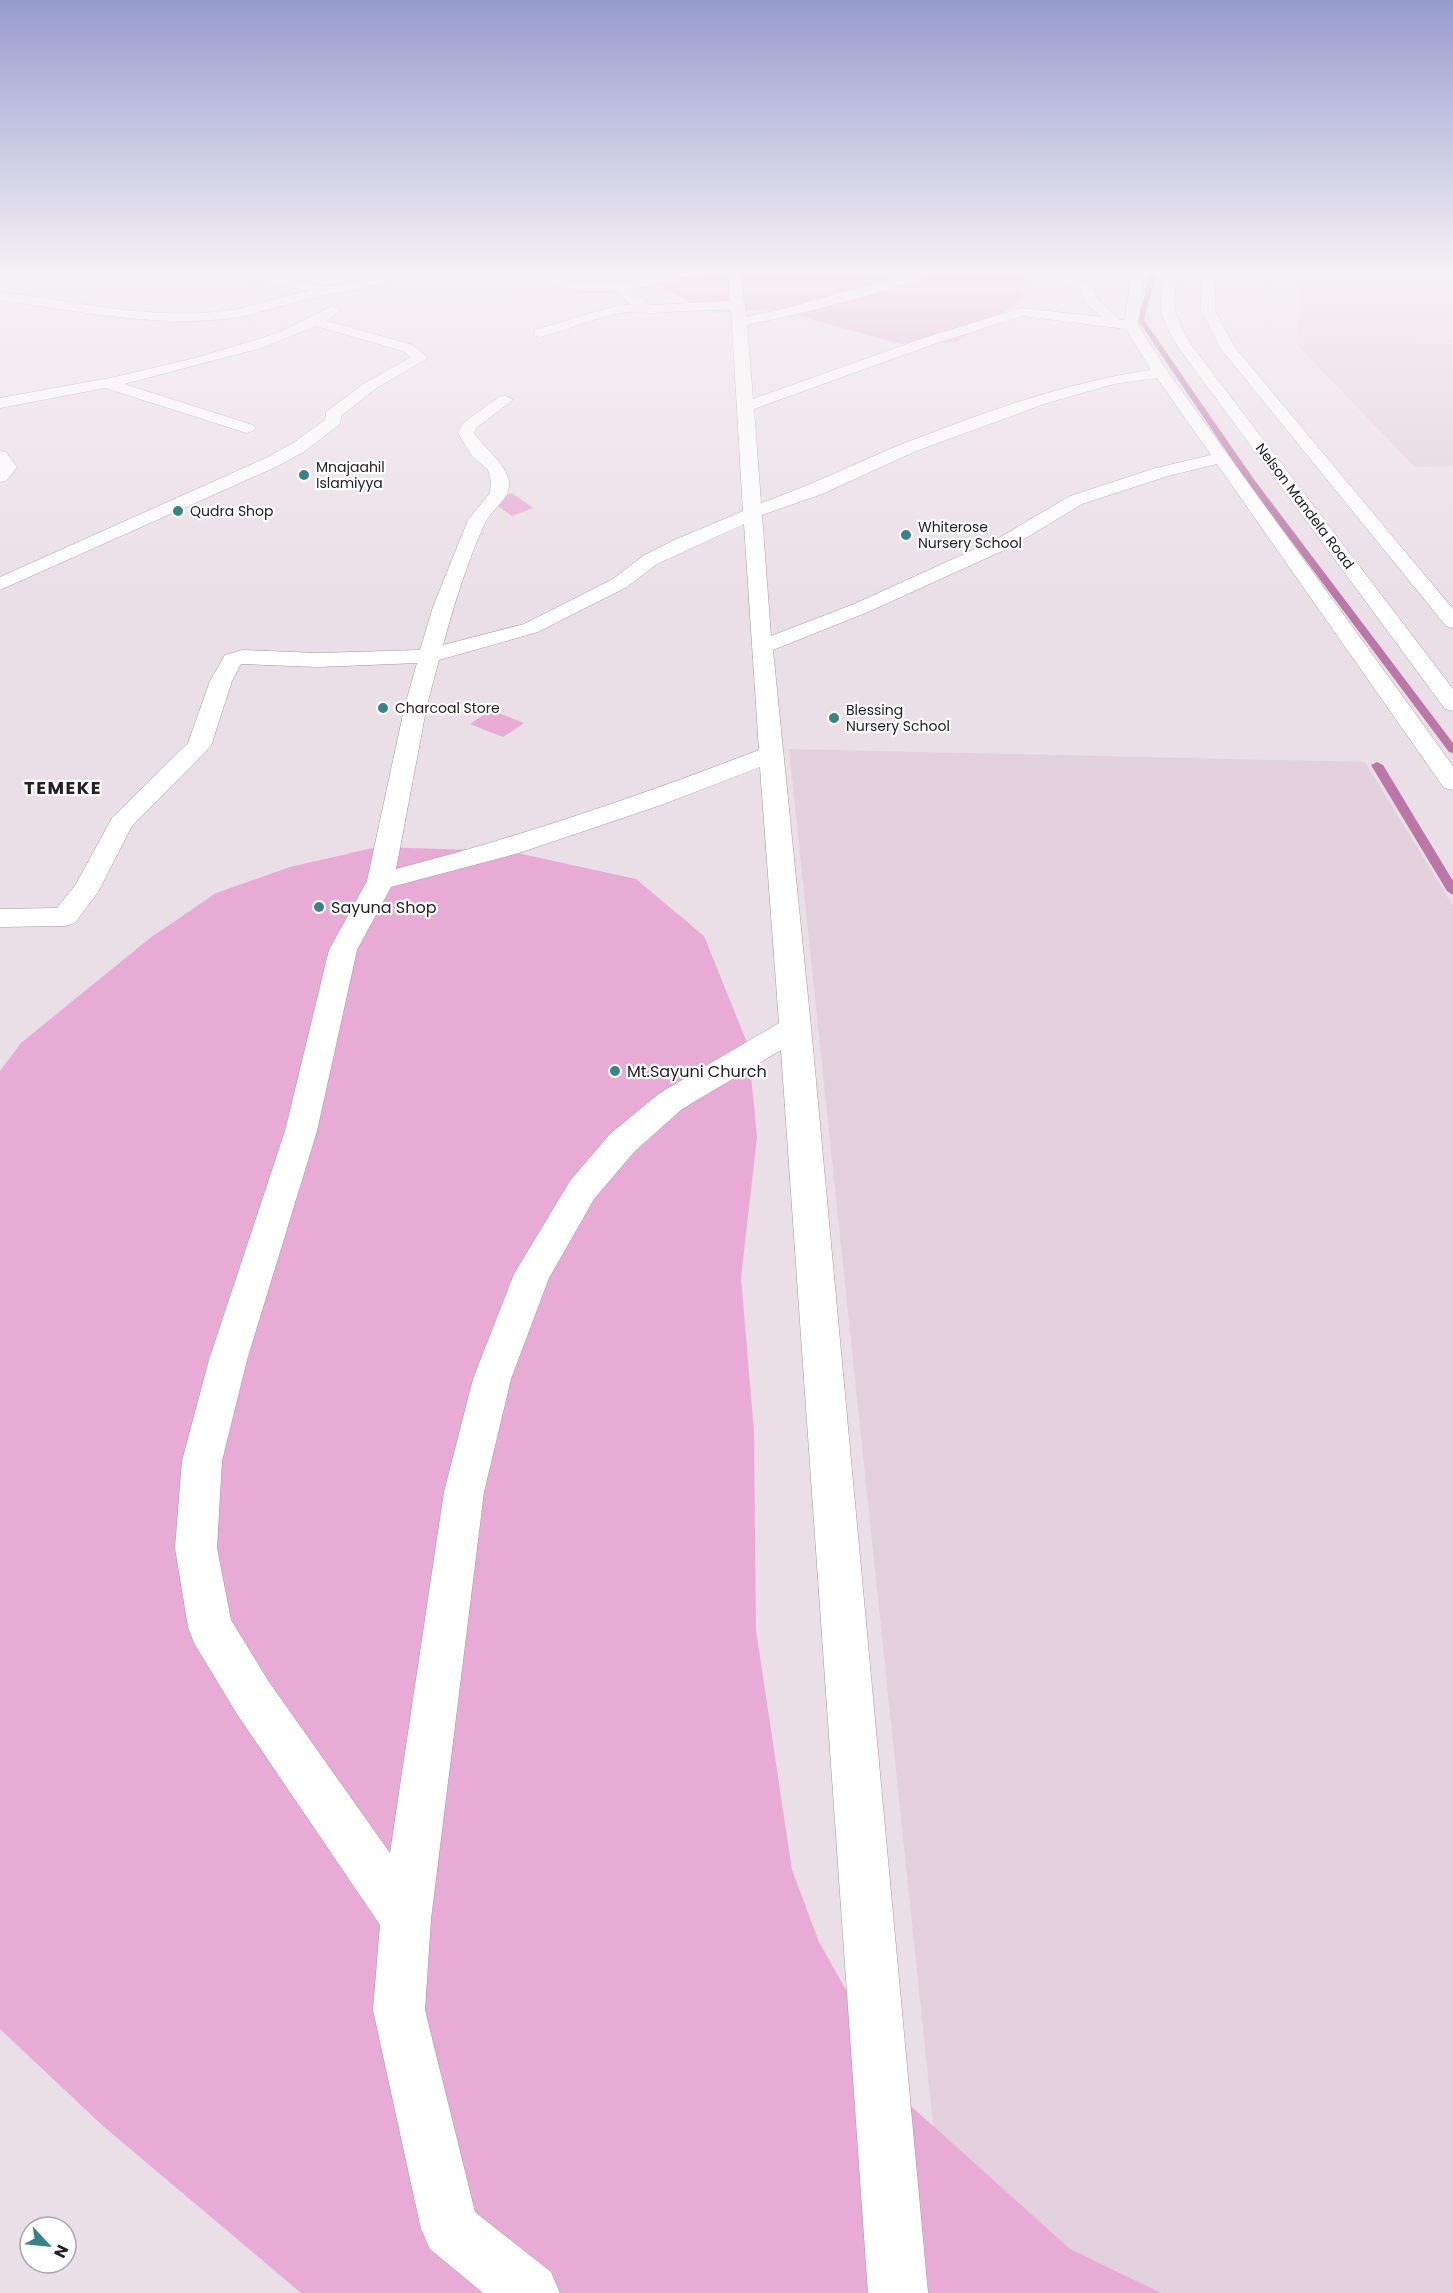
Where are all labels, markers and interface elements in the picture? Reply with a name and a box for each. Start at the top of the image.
street label: Nelson Mandela Road [1251,439,1359,573]
place label: Mnajaahil Islamiyya [316,457,385,493]
marker: Mnajaahil Islamiyya [297,468,311,482]
place label: Qudra Shop [190,501,273,521]
marker: Qudra Shop [171,504,185,518]
place label: Whiterose Nursery School [918,517,1022,553]
marker: Whiterose Nursery School [899,528,913,542]
place label: Charcoal Store [395,698,500,718]
place label: Blessing Nursery School [846,700,950,736]
marker: Charcoal Store [376,701,390,715]
marker: Blessing Nursery School [827,711,841,725]
district label: TEMEKE [24,775,102,800]
place label: Sayuna Shop [331,896,437,919]
marker: Sayuna Shop [312,900,326,914]
place label: Mt.Sayuni Church [627,1060,767,1083]
marker: Mt.Sayuni Church [608,1064,622,1078]
north arrow [18,2215,78,2275]
text: N [48,2241,74,2262]

